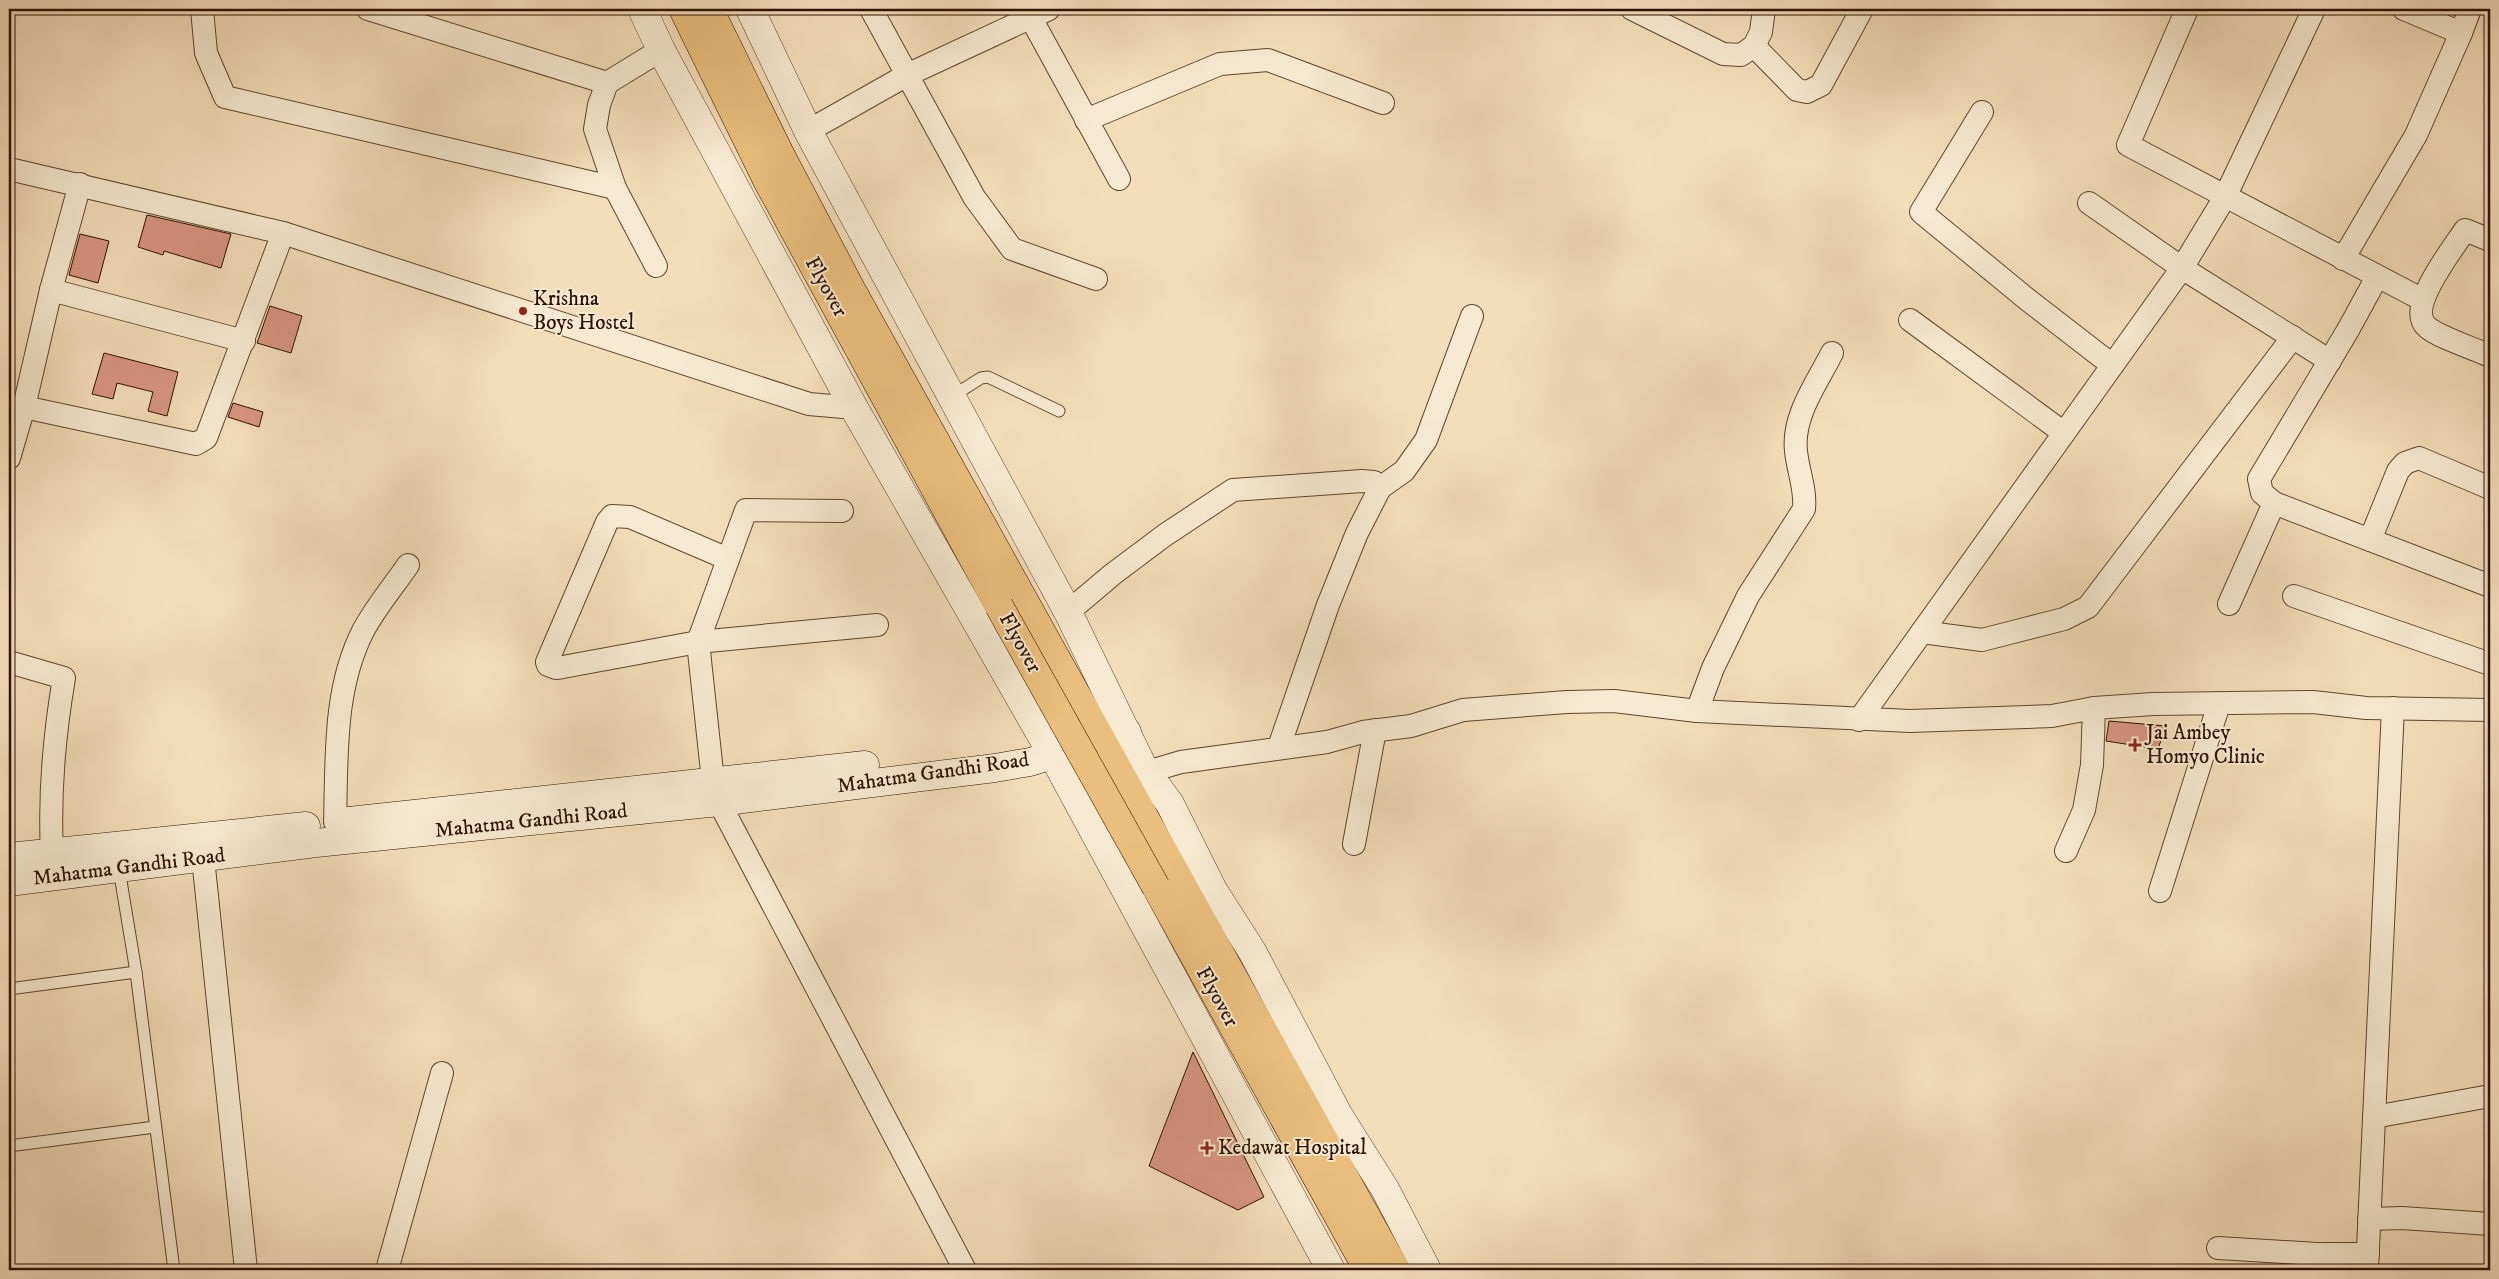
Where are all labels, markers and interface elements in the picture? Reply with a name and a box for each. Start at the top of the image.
street label: Flyover [799,252,853,322]
place label: Krishna Boys Hostel [533,286,635,336]
marker: Krishna Boys Hostel [517,305,529,317]
street label: Flyover [993,608,1047,678]
place label: Jai Ambey Homyo Clinic [2144,720,2265,770]
marker: Jai Ambey Homyo Clinic [2128,738,2142,752]
street label: Mahatma Gandhi Road [835,747,1031,799]
street label: Mahatma Gandhi Road [433,798,629,844]
street label: Mahatma Gandhi Road [31,842,227,892]
street label: Flyover [1190,962,1244,1032]
place label: Kedawat Hospital [1218,1135,1367,1161]
marker: Kedawat Hospital [1200,1141,1214,1155]

